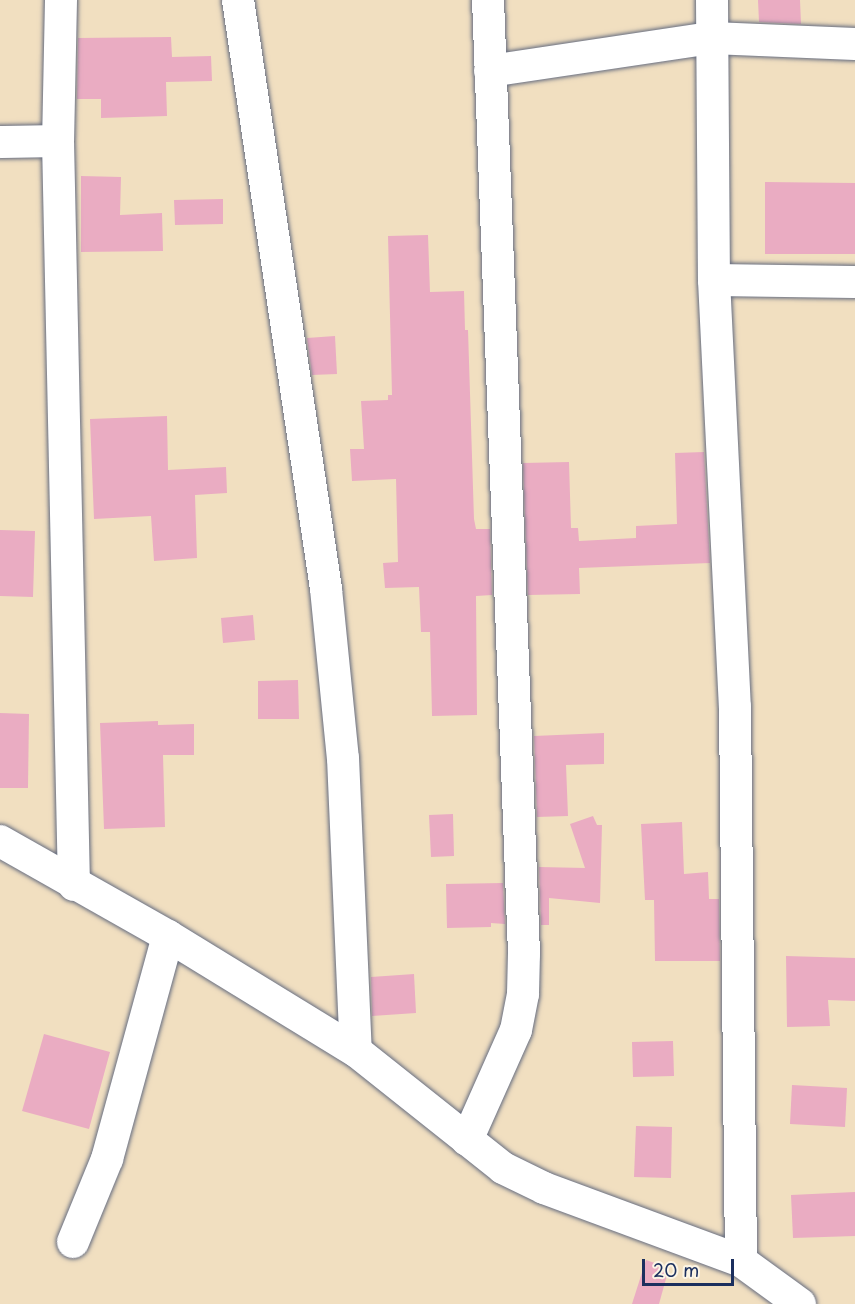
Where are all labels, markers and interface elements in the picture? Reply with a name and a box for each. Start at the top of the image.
scale bar [645,1247,736,1285]
text: 20 m [653,1256,699,1283]

